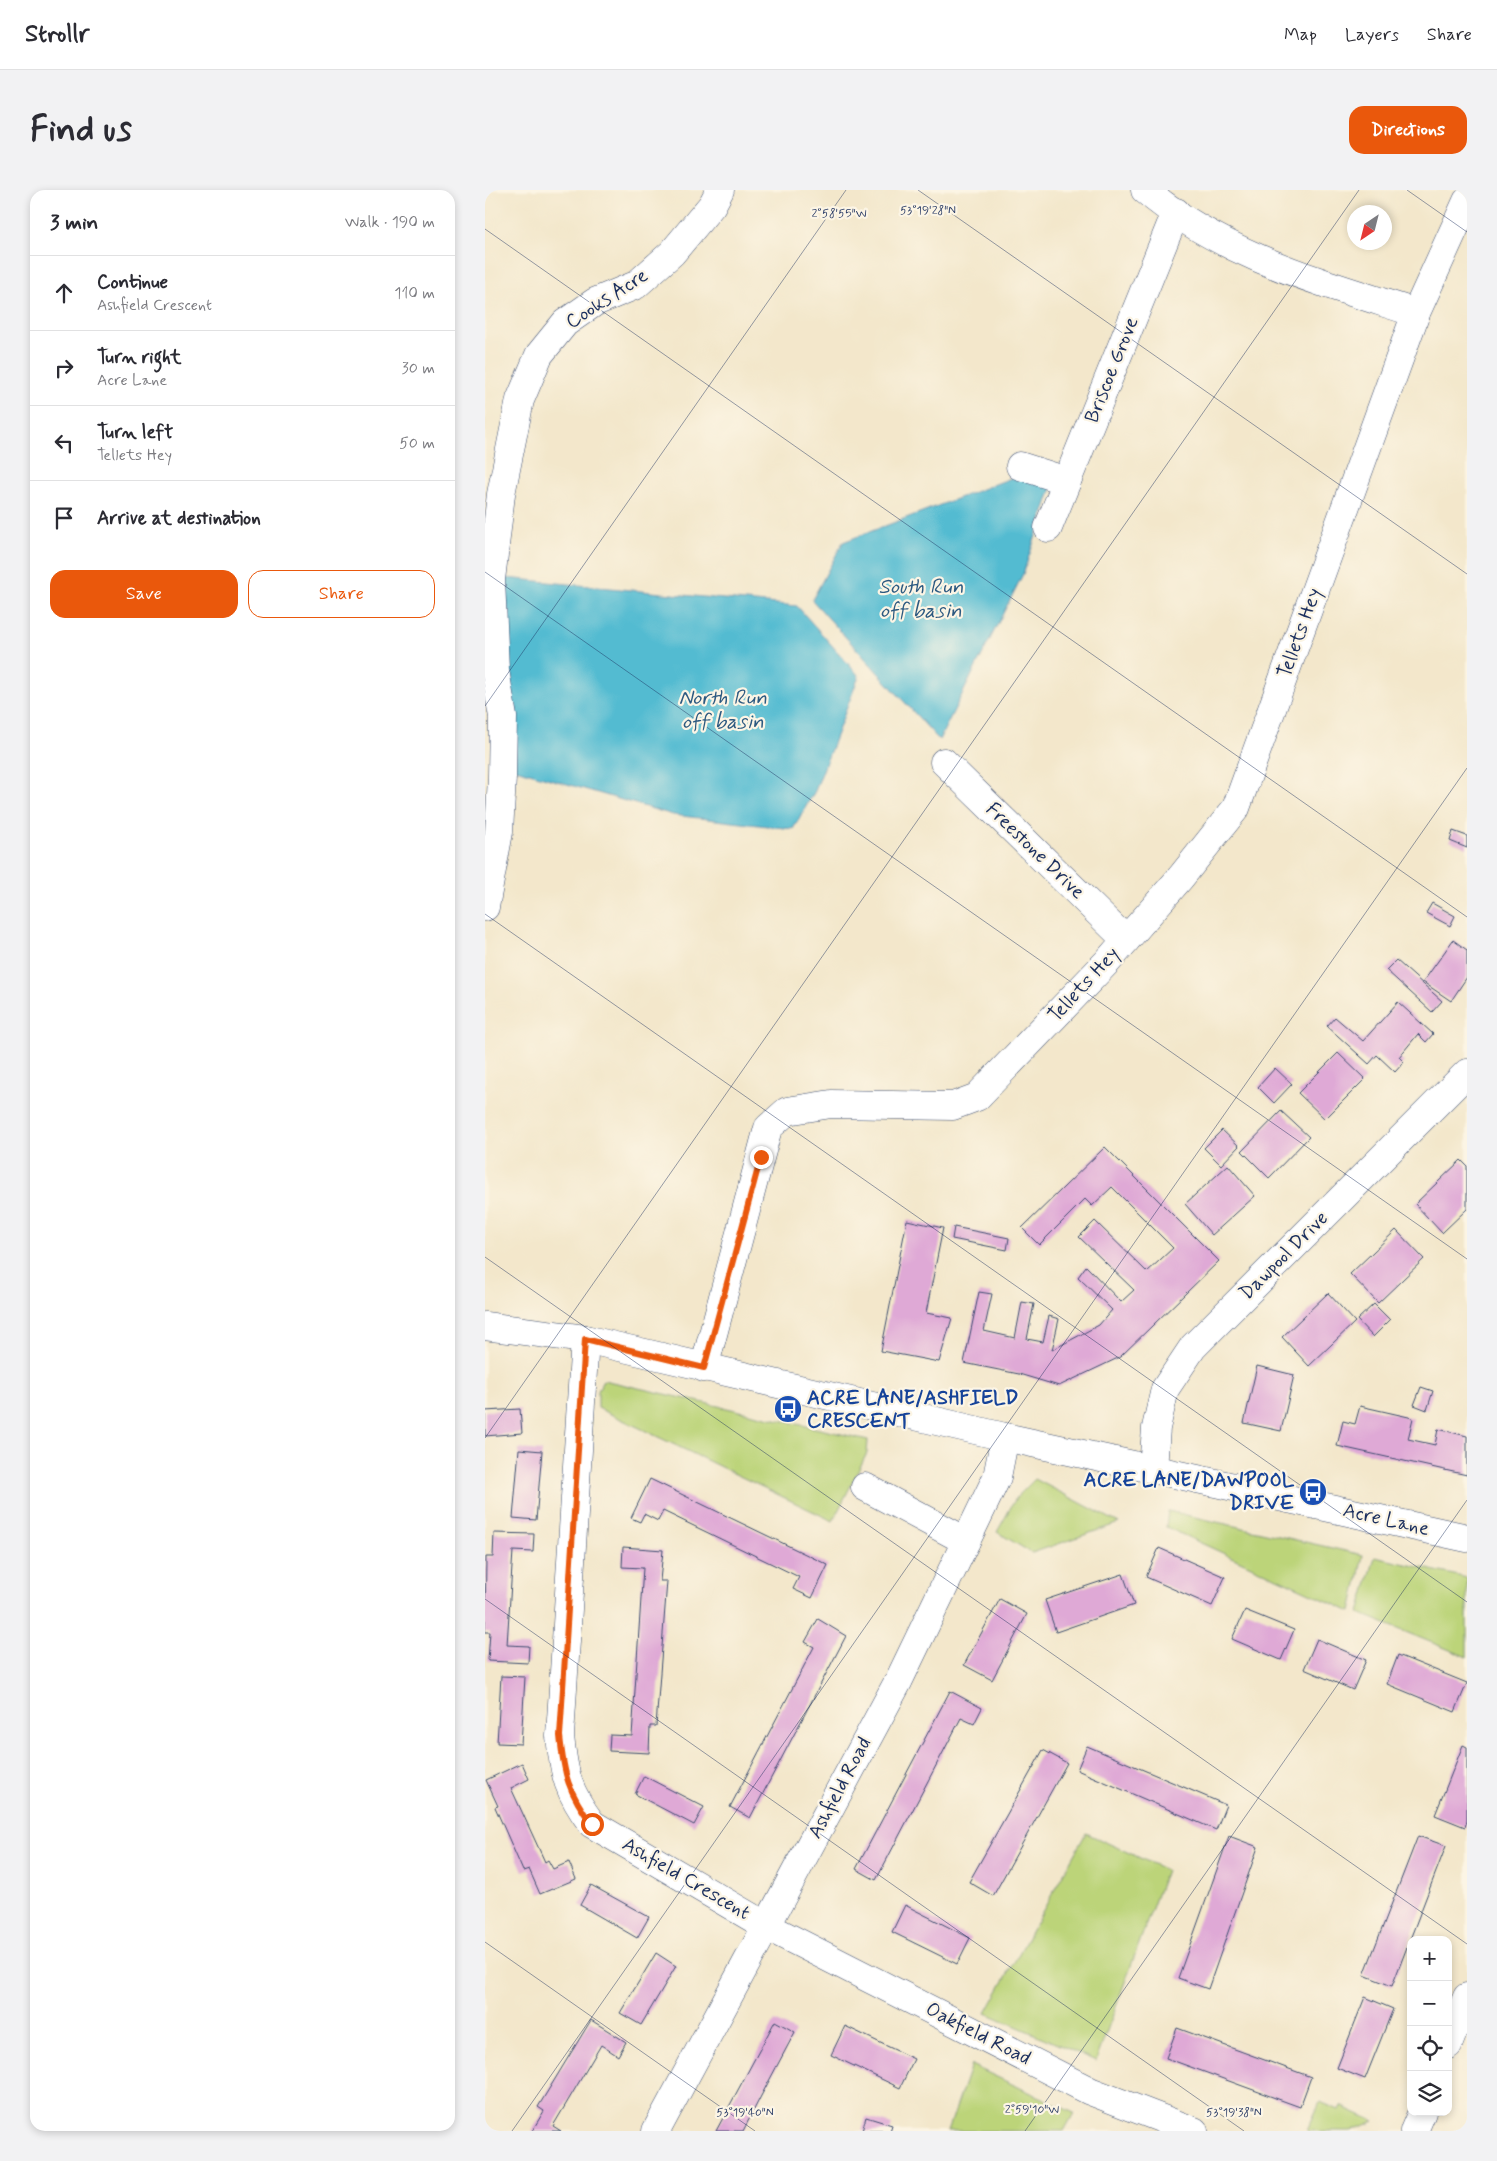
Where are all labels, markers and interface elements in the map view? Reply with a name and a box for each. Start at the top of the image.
text: Strollr [25,19,89,50]
text: Map [1284,23,1317,47]
text: Layers [1345,23,1399,47]
text: Share [1427,23,1472,47]
button: Directions [1349,106,1467,154]
text: Find us [30,107,132,153]
text: 53°19'28"N [900,203,956,219]
north arrow [1347,205,1392,250]
text: 2°58'55"W [811,206,867,222]
text: 3 min [50,209,98,237]
text: Walk · 190 m [345,212,435,233]
street label: Cooks Acre [561,262,653,336]
text: Continue [97,270,168,295]
icon: ahead [50,279,78,307]
text: 110 m [394,283,435,304]
text: Ashfield Crescent [97,295,212,316]
street label: Briscoe Grove [1079,313,1146,427]
text: Turn right [97,345,181,370]
icon: right [50,354,78,382]
text: 30 m [402,358,435,379]
text: Acre Lane [97,370,167,391]
text: Turn left [97,420,173,445]
icon: left [50,429,78,457]
text: 50 m [399,433,435,454]
text: Tellets Hey [97,445,172,466]
icon: arrive [50,504,78,532]
text: Arrive at destination [97,506,261,531]
button: Save [50,570,238,618]
button: Share [248,570,435,618]
water label: South Run off basin [878,573,964,625]
street label: Tellets Hey [1271,584,1329,682]
water label: North Run off basin [679,684,767,736]
street label: Freestone Drive [979,797,1091,905]
street label: Tellets Hey [1042,941,1126,1029]
route end [750,1146,773,1169]
street label: Dawpool Drive [1233,1205,1335,1307]
place label: ACRE LANE/ASHFIELD CRESCENT [807,1385,1018,1435]
bus stop icon: ACRE LANE/ASHFIELD CRESCENT [773,1394,803,1424]
place label: ACRE LANE/DAWPOOL DRIVE [1084,1467,1295,1517]
bus stop icon: ACRE LANE/DAWPOOL DRIVE [1298,1477,1328,1507]
street label: Acre Lane [1340,1497,1432,1543]
street label: Ashfield Road [802,1733,878,1843]
route start [581,1813,604,1836]
street label: Ashfield Crescent [617,1831,755,1927]
map controls [1407,1936,1452,2116]
button: + [1407,1936,1452,1981]
button: − [1407,1981,1452,2026]
street label: Oakfield Road [921,1996,1035,2072]
button: locate [1407,2026,1452,2071]
button: layers [1407,2071,1452,2116]
text: 2°59'10"W [1005,2102,1059,2118]
text: 53°19'40"N [716,2105,774,2121]
text: 53°19'38"N [1206,2105,1262,2121]

